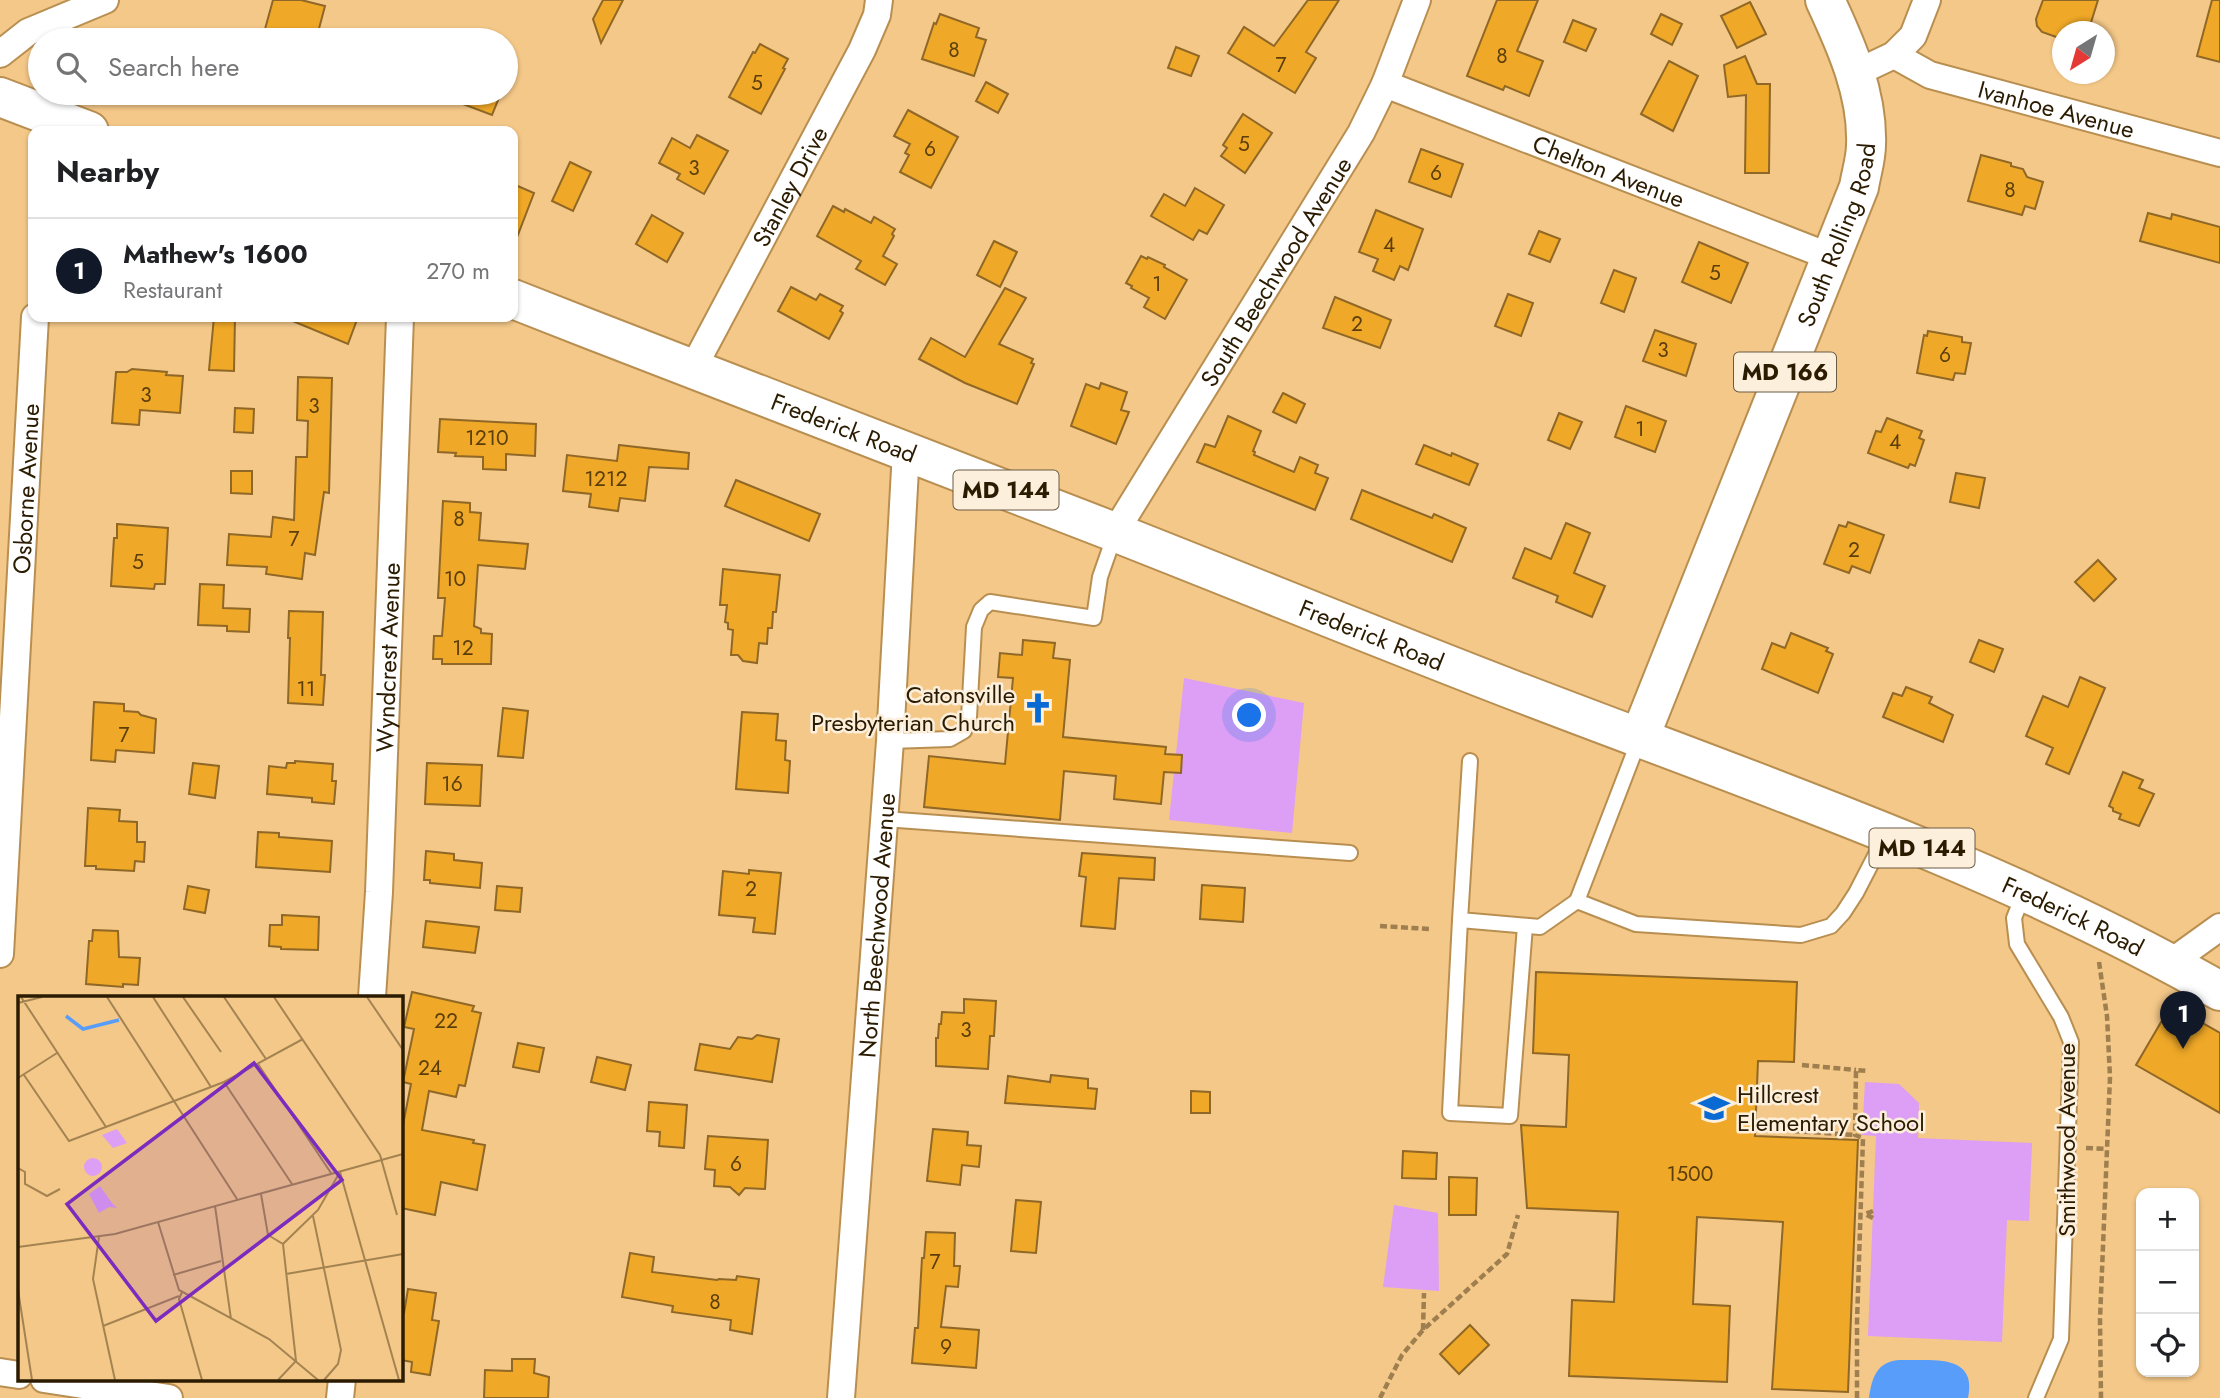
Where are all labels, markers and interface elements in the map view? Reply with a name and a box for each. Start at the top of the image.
north arrow [2052,21,2115,84]
search box [28,28,518,105]
house number: 8 [948,35,960,65]
house number: 8 [1496,41,1508,71]
icon: search [52,48,90,86]
text: Search here [108,48,240,86]
house number: 7 [1275,50,1287,80]
house number: 5 [751,68,763,98]
street label: Ivanhoe Avenue [1974,71,2138,147]
street label: Stanley Drive [743,120,836,253]
street label: Chelton Avenue [1528,125,1690,216]
house number: 5 [1238,129,1250,159]
house number: 6 [924,134,936,164]
street label: South Rolling Road [1788,142,1884,332]
text: Nearby [56,150,159,193]
street label: South Beechwood Avenue [1191,150,1360,393]
house number: 3 [688,153,700,183]
house number: 6 [1430,158,1442,188]
house number: 8 [2004,175,2016,205]
house number: 4 [1383,230,1395,260]
text: Mathew's 1600 [123,235,308,273]
text: 1 [73,254,85,288]
text: 270 m [426,254,490,288]
house number: 5 [1709,258,1721,288]
house number: 1 [1152,269,1162,299]
text: Restaurant [123,273,222,307]
house number: 2 [1351,309,1363,339]
house number: 3 [1657,335,1669,365]
house number: 6 [1939,340,1951,370]
road number: MD 166 [1734,352,1836,392]
house number: 3 [140,380,152,410]
street label: Frederick Road [766,383,922,471]
house number: 3 [308,391,320,421]
street label: Osborne Avenue [3,403,48,575]
house number: 1 [1635,414,1645,444]
house number: 1210 [465,423,509,453]
house number: 4 [1889,427,1901,457]
house number: 1212 [585,464,627,494]
road number: MD 144 [954,470,1058,510]
house number: 8 [453,504,465,534]
house number: 7 [288,524,300,554]
house number: 2 [1848,535,1860,565]
house number: 5 [132,547,144,577]
street label: Wyndcrest Avenue [367,562,409,753]
house number: 10 [444,564,466,594]
street label: Frederick Road [1294,590,1449,679]
house number: 12 [452,633,474,663]
house number: 11 [297,674,315,704]
place label: Catonsville Presbyterian Church [811,677,1015,740]
church icon: Catonsville Presbyterian Church [1021,691,1055,725]
your location [1232,698,1266,732]
house number: 7 [118,720,130,750]
house number: 16 [441,769,463,799]
street label: North Beechwood Avenue [849,792,904,1059]
road number: MD 144 [1870,828,1974,868]
street label: Frederick Road [1997,867,2150,965]
house number: 2 [745,874,757,904]
pin: 1 [2160,991,2206,1049]
inset map [18,996,402,1380]
house number: 22 [434,1006,458,1036]
house number: 3 [960,1015,972,1045]
street label: Smithwood Avenue [2049,1043,2084,1237]
house number: 24 [418,1053,442,1083]
place label: Hillcrest Elementary School [1737,1077,1925,1140]
school or university icon: Hillcrest Elementary School [1697,1091,1731,1125]
house number: 6 [730,1149,742,1179]
house number: 1500 [1667,1159,1713,1189]
map controls [2136,1188,2199,1377]
button: + [2136,1188,2199,1251]
house number: 7 [929,1247,941,1277]
button: − [2136,1251,2199,1314]
house number: 8 [709,1287,721,1317]
button: locate [2136,1314,2199,1377]
house number: 9 [940,1332,952,1362]

